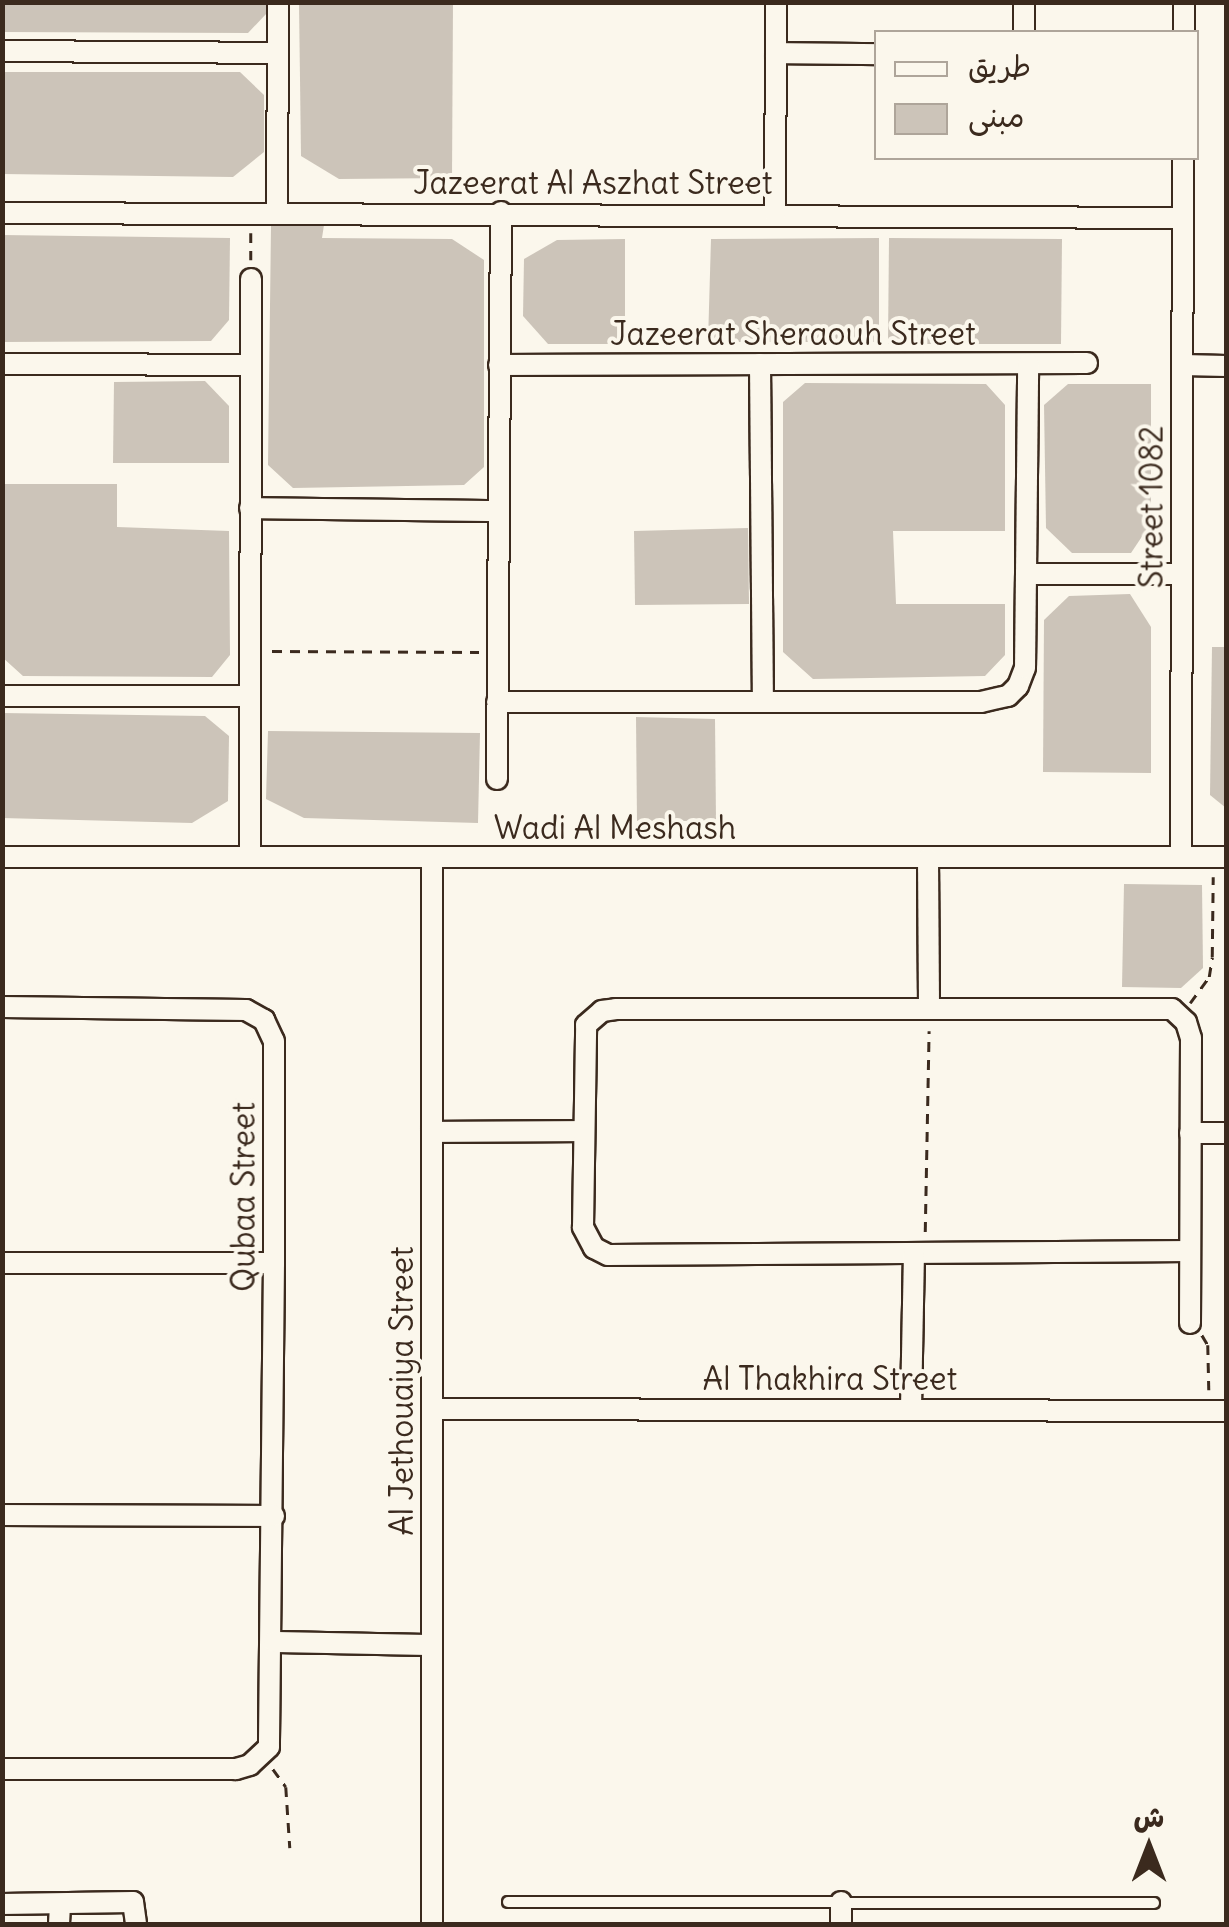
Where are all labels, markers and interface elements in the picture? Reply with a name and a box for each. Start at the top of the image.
legend [874,30,1199,160]
text: طريق [968,47,1031,85]
text: مبنى [968,97,1024,135]
street label: Jazeerat Al Aszhat Street [413,164,773,202]
street label: Jazeerat Sheraouh Street [610,315,976,353]
street label: Street 1082 [1133,426,1171,588]
street label: Wadi Al Meshash [494,809,736,847]
street label: Qubaa Street [225,1102,263,1292]
street label: Al Jethouaiya Street [383,1246,421,1536]
street label: Al Thakhira Street [703,1360,957,1398]
north arrow [1099,1797,1199,1897]
text: ش [1134,1799,1164,1835]

